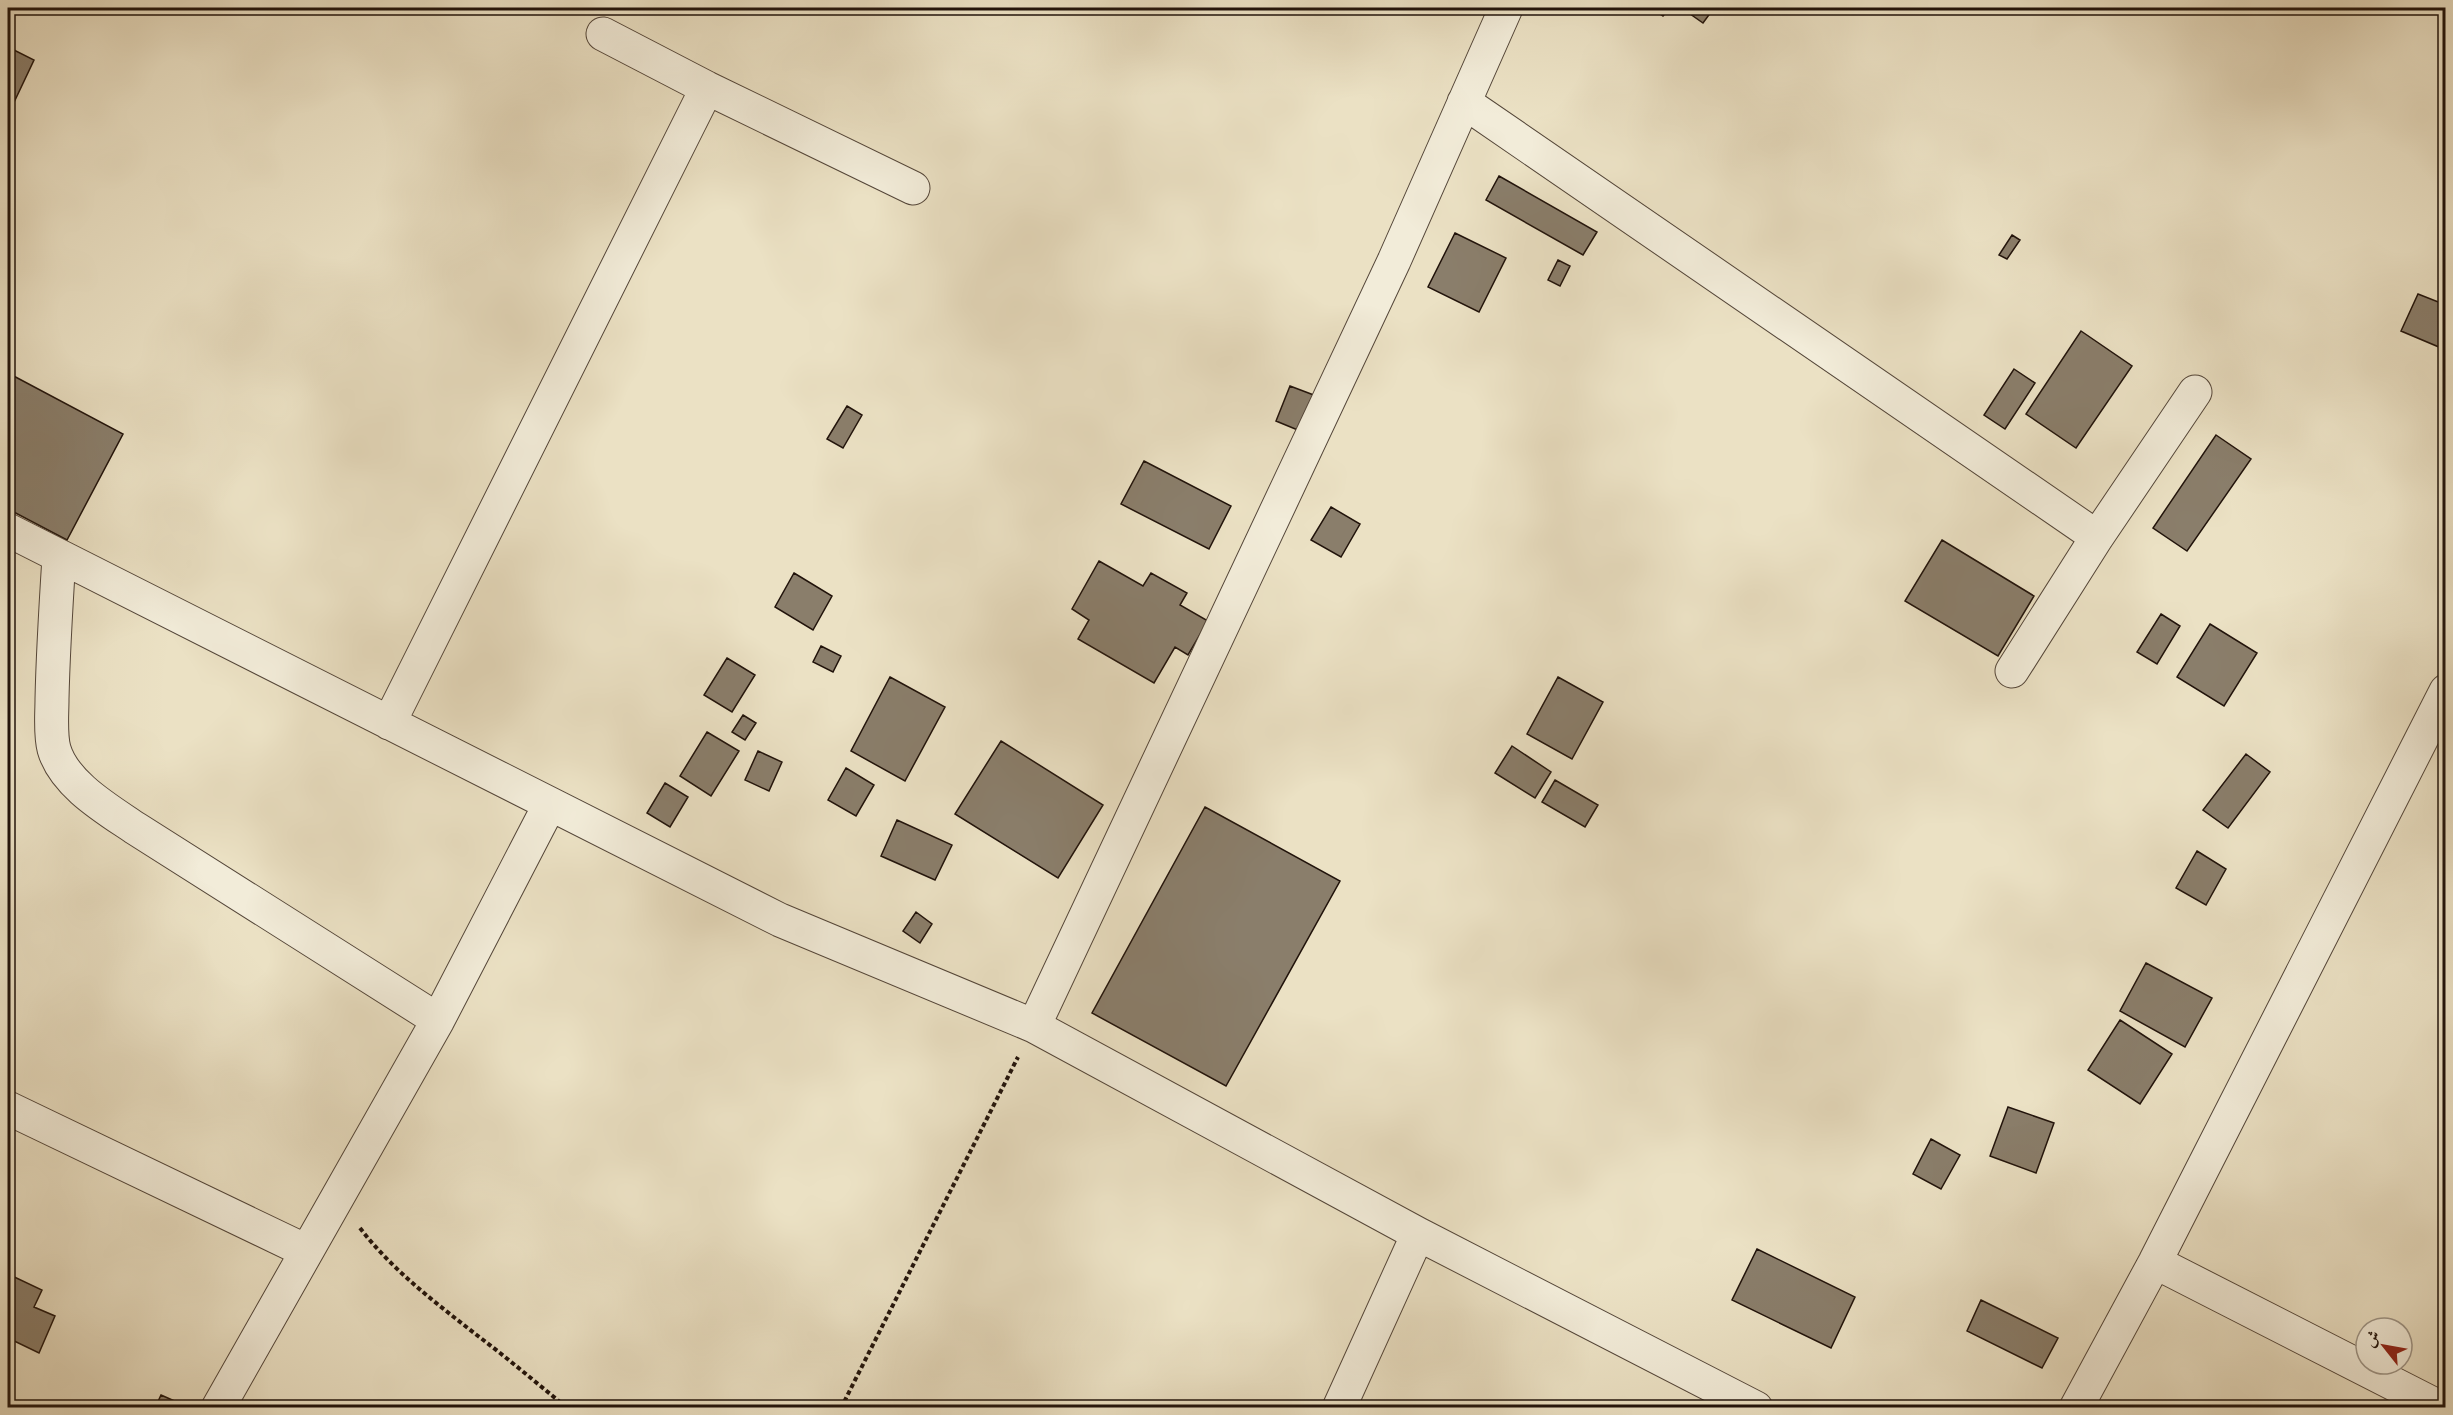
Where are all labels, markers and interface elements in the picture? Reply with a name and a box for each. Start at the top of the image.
north arrow [2354,1316,2414,1376]
text: ش [2359,1327,2385,1351]

